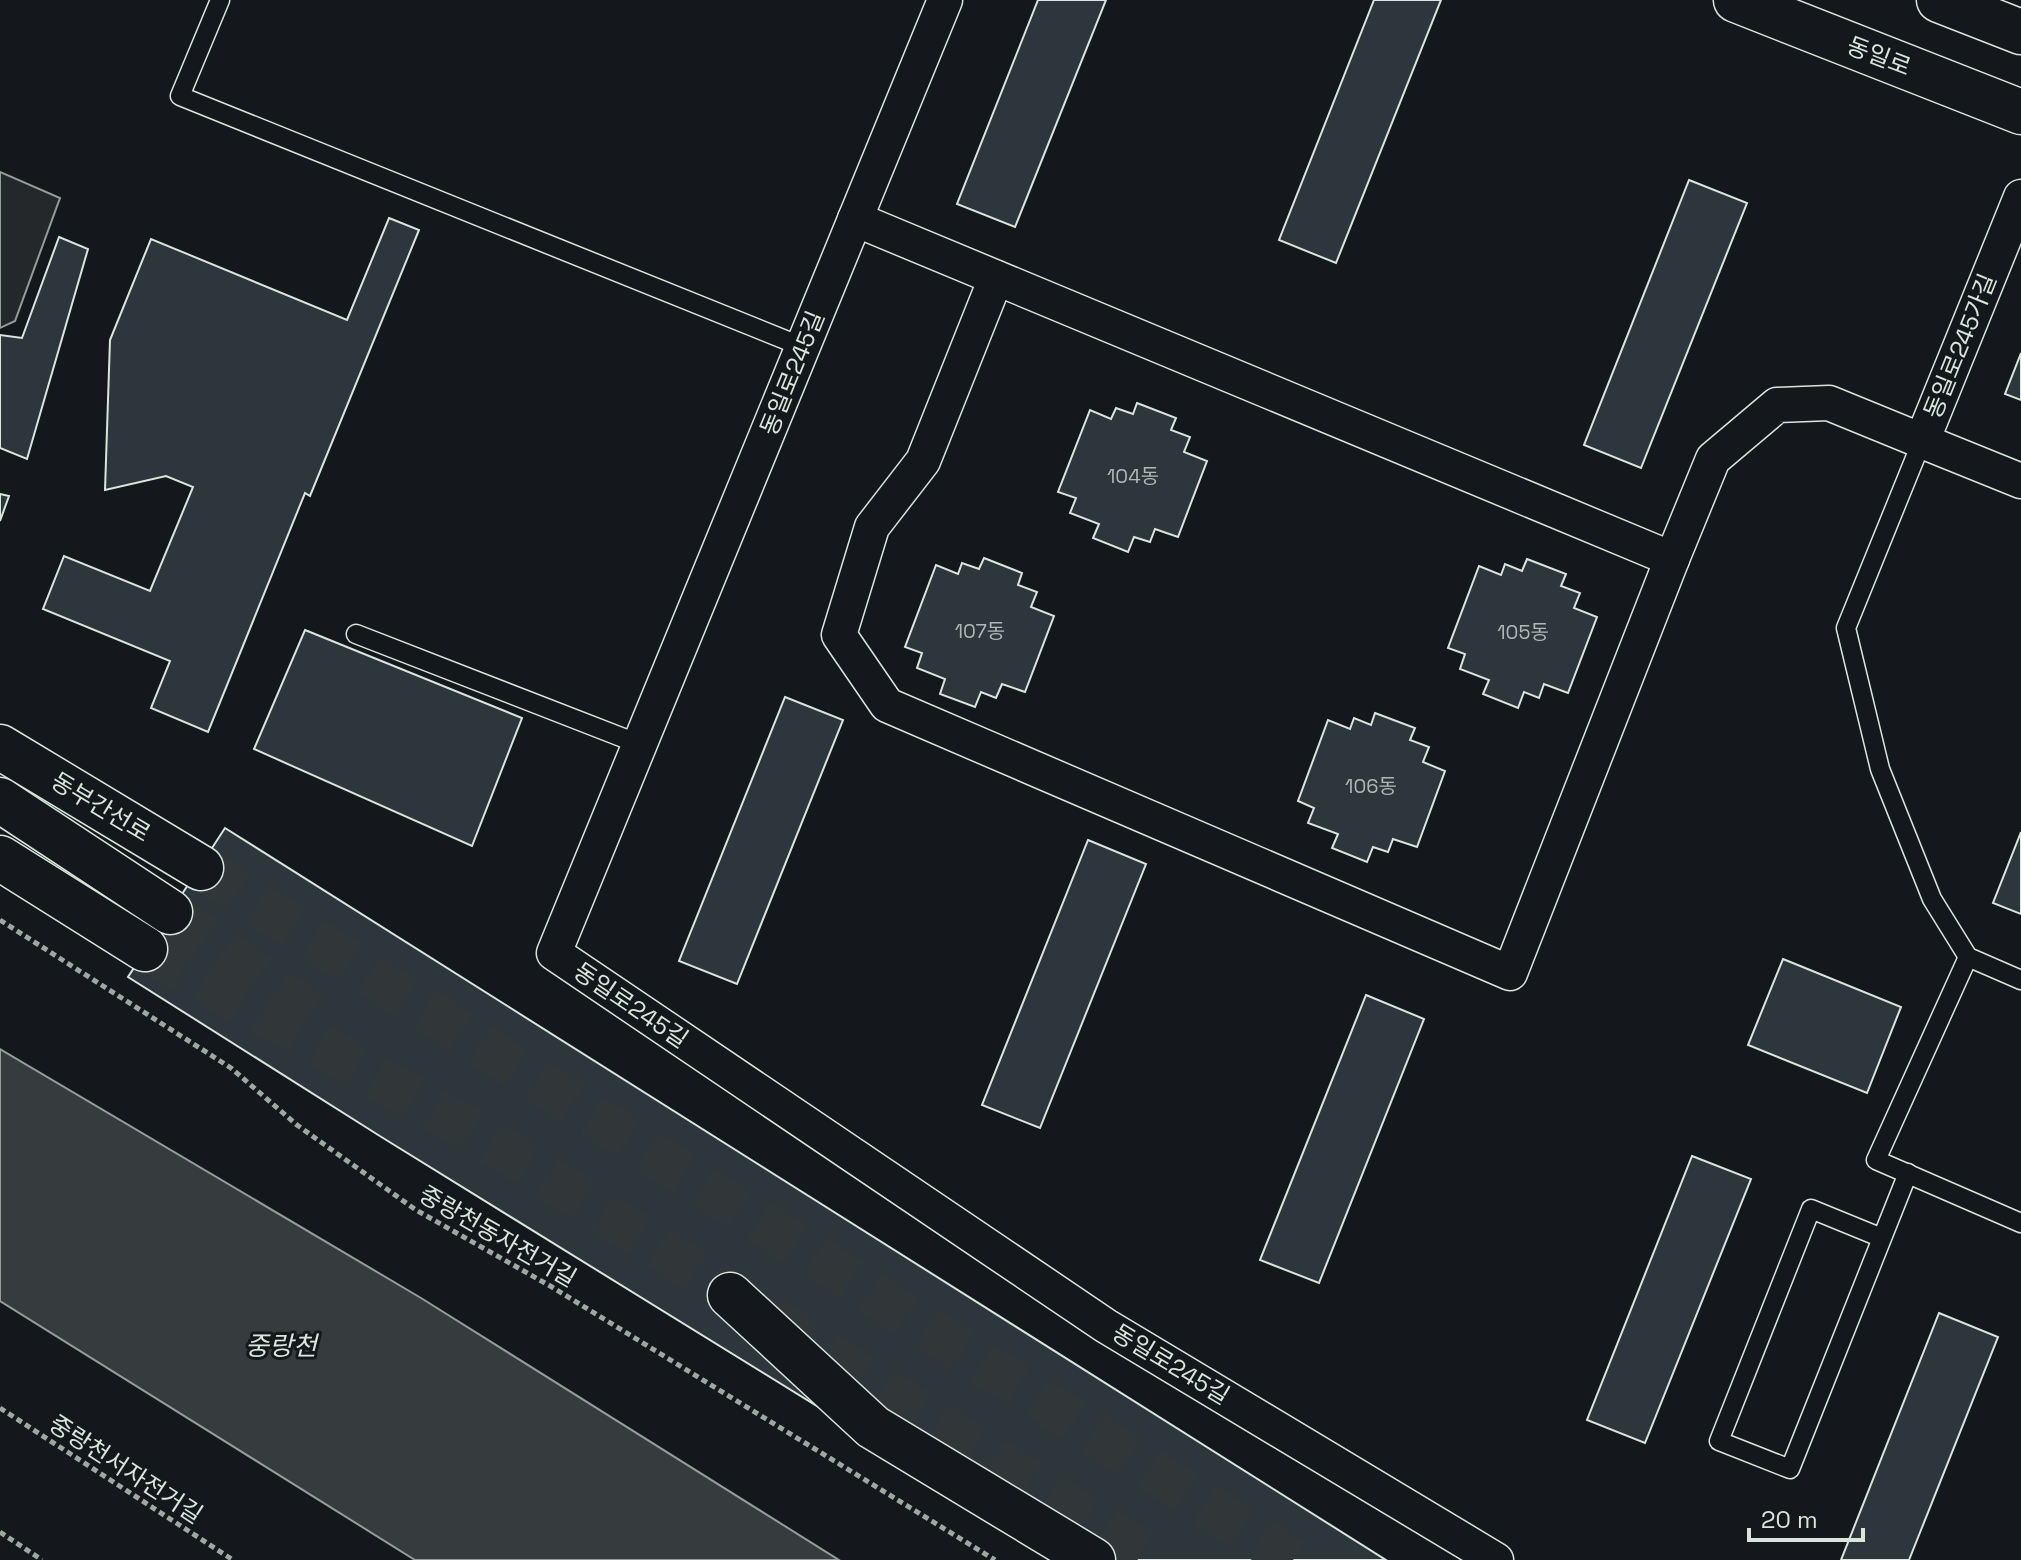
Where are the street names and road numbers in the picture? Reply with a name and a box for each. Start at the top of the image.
street label: 동일로 [1843,30,1915,82]
street label: 동일로245가길 [1917,269,2003,423]
street label: 동일로245길 [753,306,831,440]
street label: 동부간선로 [46,765,156,849]
street label: 동일로245길 [568,955,694,1055]
street label: 중랑천동자전거길 [414,1178,582,1294]
street label: 동일로245길 [1107,1317,1235,1411]
street label: 중랑천서자전거길 [43,1408,209,1530]

